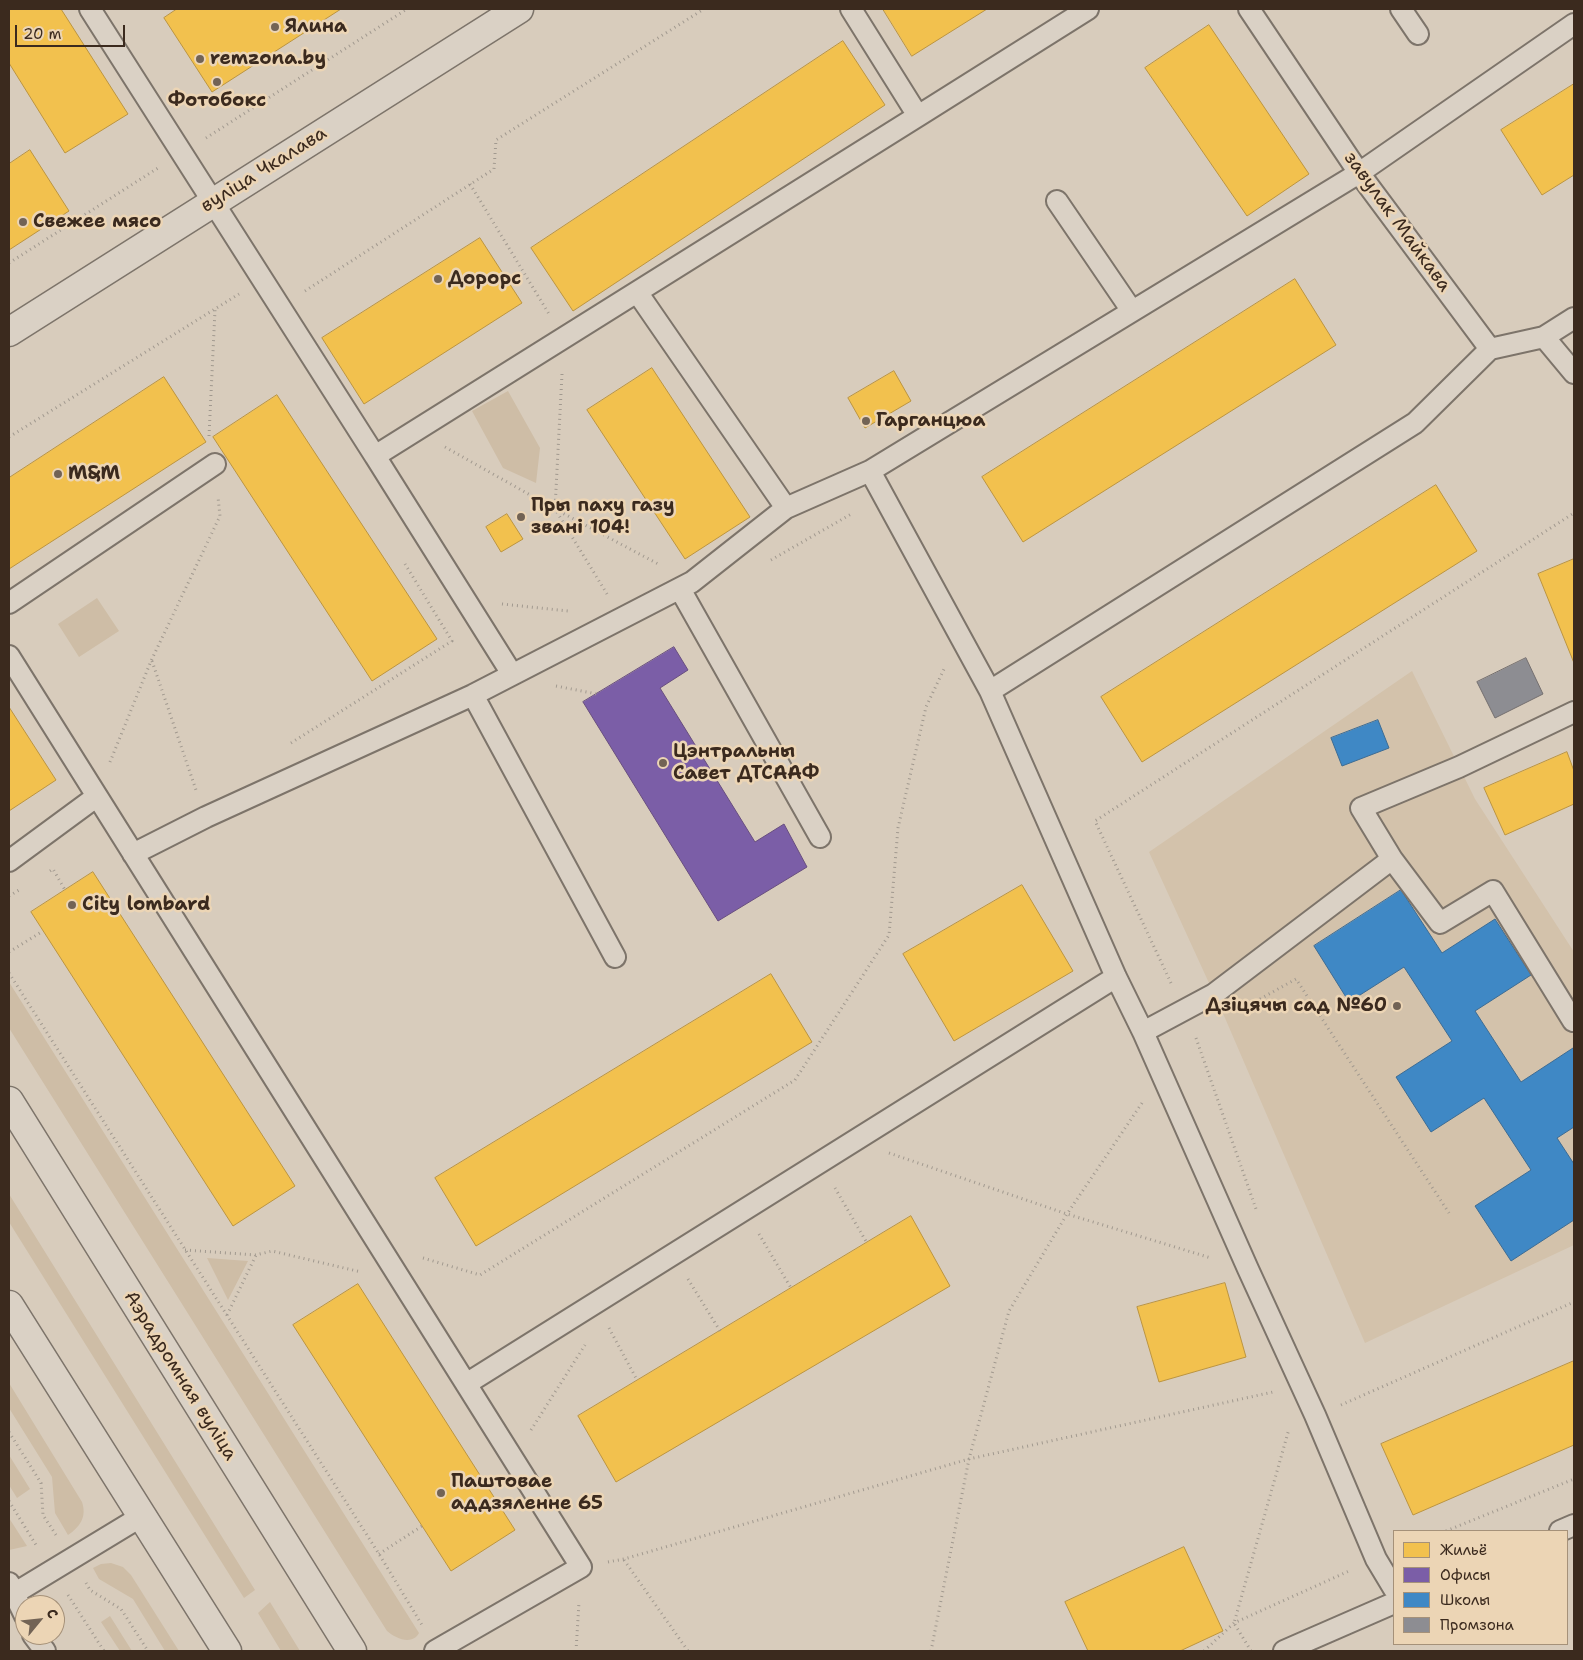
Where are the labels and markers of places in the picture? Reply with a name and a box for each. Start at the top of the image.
place label: Ялина [285,16,347,38]
marker: Ялина [269,21,281,33]
place label: remzona.by [210,48,326,70]
marker: remzona.by [194,53,206,65]
marker: Фотобокс [211,76,223,88]
place label: Фотобокс [168,90,266,112]
place label: Свежее мясо [33,211,161,233]
marker: Свежее мясо [17,216,29,228]
place label: Дорорс [448,268,521,290]
marker: Дорорс [432,273,444,285]
place label: Гарганцюа [876,410,985,432]
marker: Гарганцюа [860,415,872,427]
place label: M&M [68,463,120,485]
marker: M&M [52,468,64,480]
place label: Пры паху газу звані 104! [531,495,675,539]
marker: Пры паху газу звані 104! [515,511,527,523]
place label: Цэнтральны Савет ДТСААФ [673,741,819,785]
marker: Цэнтральны Савет ДТСААФ [657,757,669,769]
place label: City lombard [82,894,210,916]
marker: City lombard [66,899,78,911]
place label: Дзіцячы сад №60 [1206,995,1387,1017]
marker: Дзіцячы сад №60 [1391,1000,1403,1012]
place label: Паштовае аддзяленне 65 [451,1471,603,1515]
marker: Паштовае аддзяленне 65 [435,1487,447,1499]

